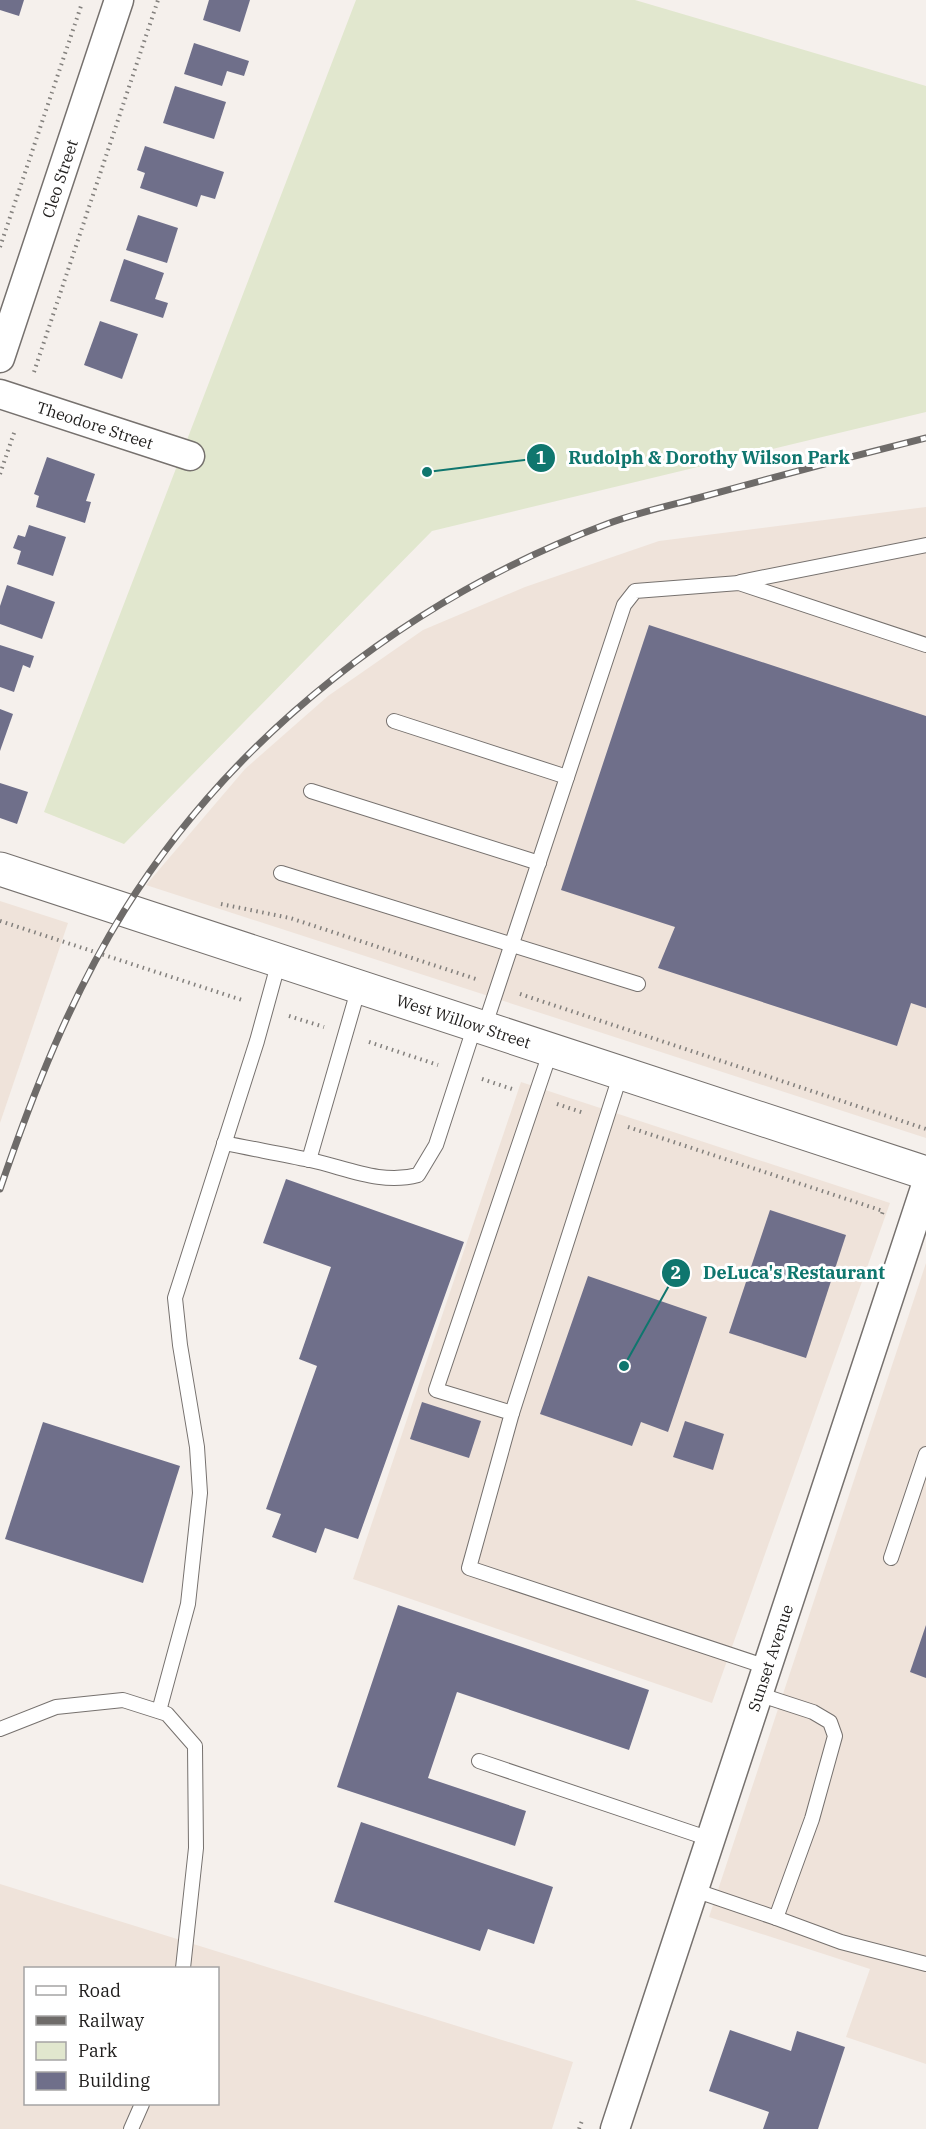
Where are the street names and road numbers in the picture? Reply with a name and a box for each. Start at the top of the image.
street label: Cleo Street [37,136,82,220]
street label: Theodore Street [34,397,156,453]
street label: West Willow Street [394,990,534,1053]
street label: Sunset Avenue [743,1602,797,1714]

